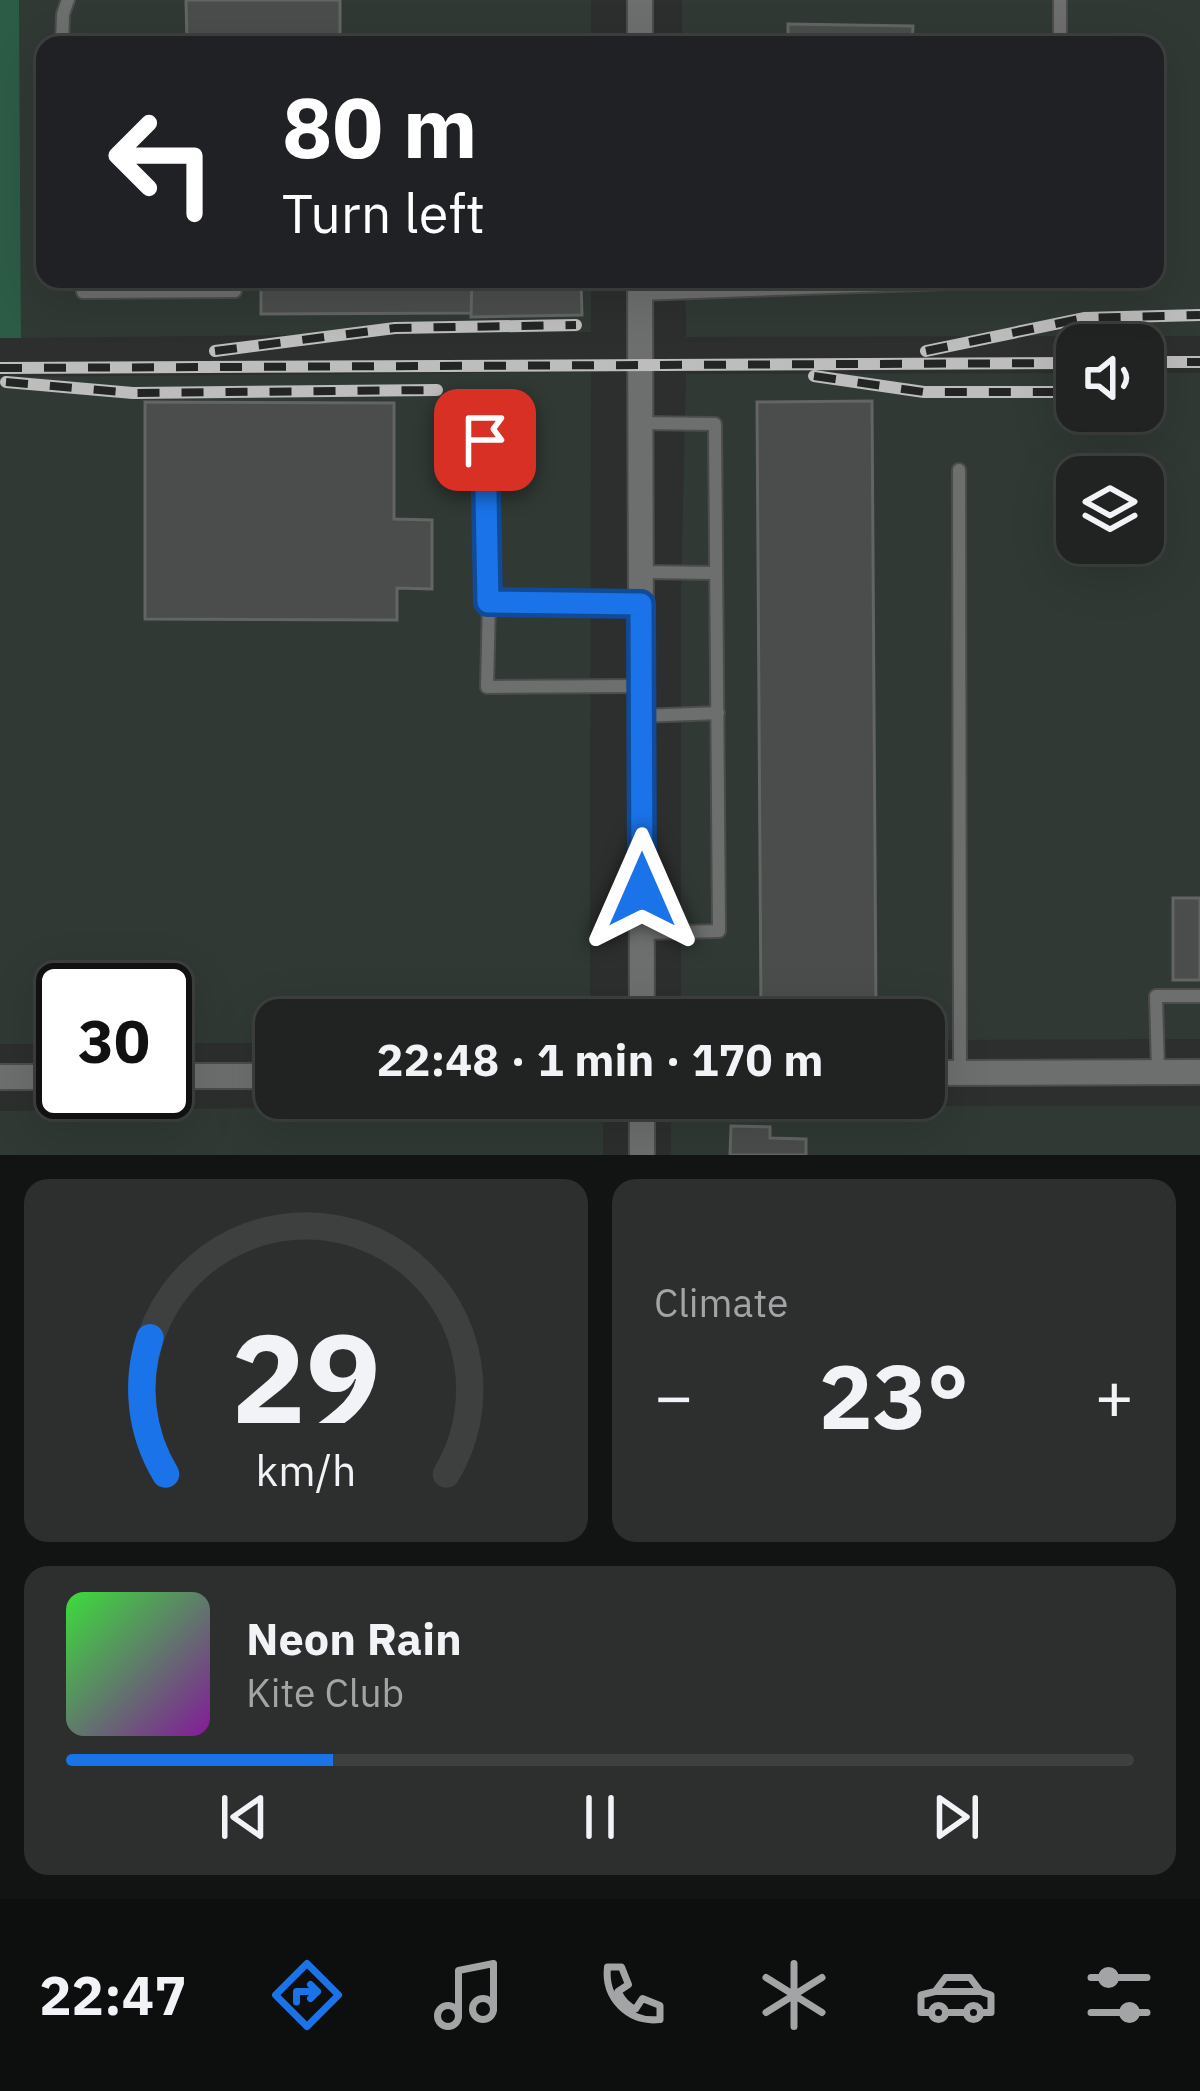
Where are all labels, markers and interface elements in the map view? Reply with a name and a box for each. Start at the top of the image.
text: 80 m [282,72,478,181]
icon: left [84,84,240,240]
text: Turn left [282,178,485,248]
map controls [1056,324,1164,564]
button: sound [1056,324,1164,432]
pin [434,389,536,491]
icon: arrive [452,407,518,473]
button: layers [1056,456,1164,564]
position arrow [579,827,705,953]
speed limit sign: 30 [36,963,192,1119]
text: 22:48 · 1 min · 170 m [377,1030,823,1088]
text: Climate [654,1277,788,1328]
text: 29 [231,1295,381,1457]
text: 23° [819,1337,969,1454]
text: − [654,1352,694,1438]
text: + [1094,1352,1134,1438]
text: km/h [256,1441,356,1497]
text: Neon Rain [246,1609,462,1667]
text: Kite Club [246,1667,404,1718]
icon: previous [211,1784,277,1850]
icon: pause [567,1784,633,1850]
icon: next [923,1784,989,1850]
icon: directions [265,1953,349,2037]
icon: music [427,1953,511,2037]
icon: phone [590,1953,674,2037]
icon: climate [752,1953,836,2037]
icon: car [914,1953,998,2037]
icon: filters [1077,1953,1161,2037]
text: 22:47 [39,1960,187,2030]

